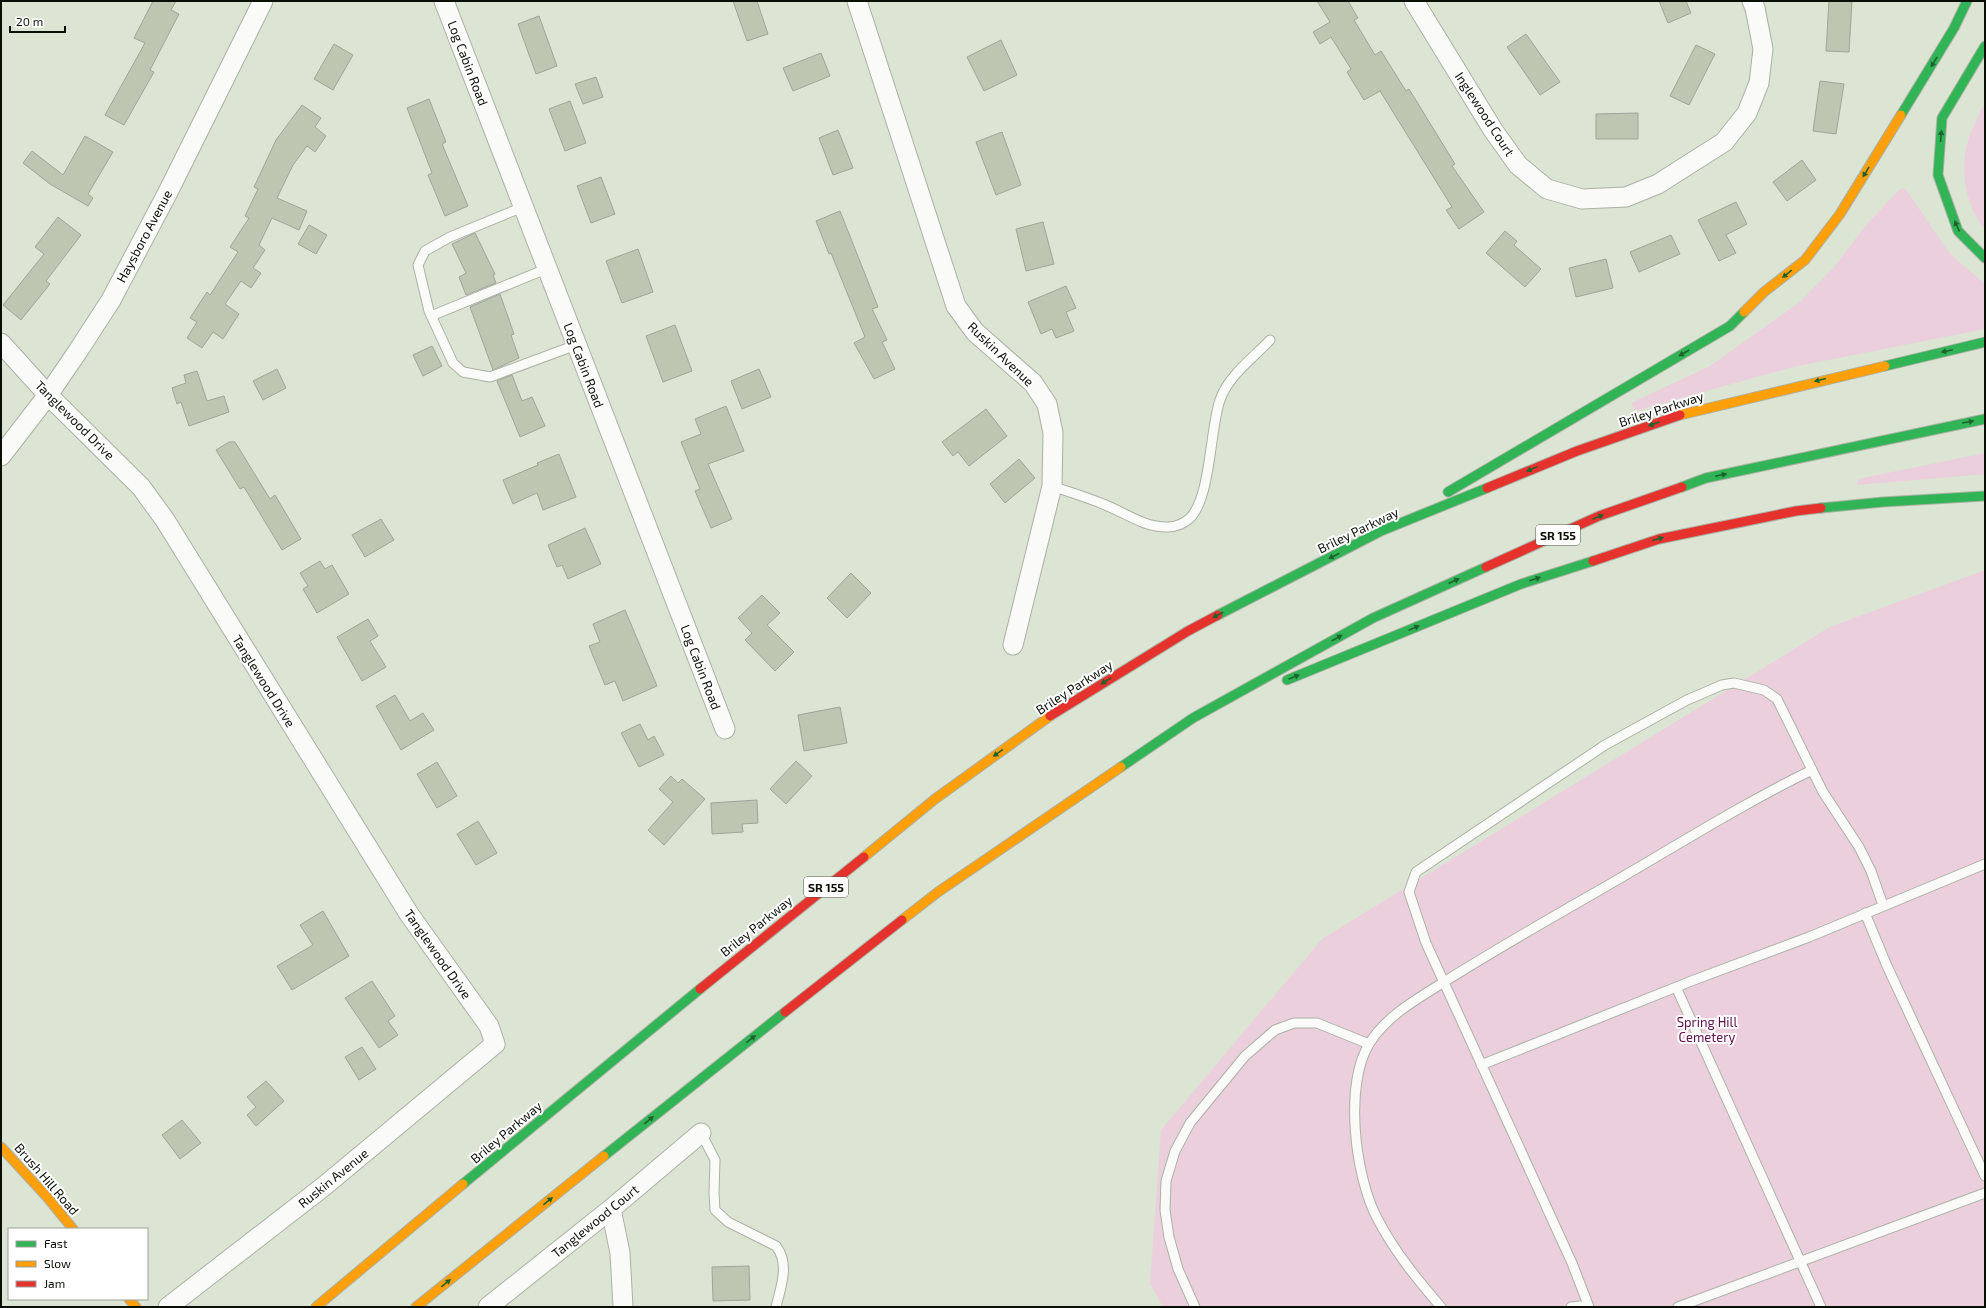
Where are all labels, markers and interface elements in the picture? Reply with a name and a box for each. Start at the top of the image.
scale bar [10,8,65,34]
text: 20 m [16,14,43,28]
street label: Log Cabin Road [444,18,492,108]
one-way arrow [1931,56,1938,68]
street label: Inglewood Court [1452,69,1518,159]
one-way arrow [1938,130,1944,142]
one-way arrow [1863,166,1870,178]
street label: Haysboro Avenue [113,187,175,285]
one-way arrow [1954,220,1960,232]
one-way arrow [1781,270,1792,279]
street label: Ruskin Avenue [965,319,1037,389]
street label: Log Cabin Road [560,320,608,410]
one-way arrow [1941,348,1953,354]
one-way arrow [1678,349,1690,356]
street label: Tanglewood Drive [32,377,118,463]
one-way arrow [1814,378,1827,384]
street label: Briley Parkway [1617,388,1705,430]
one-way arrow [1962,419,1974,425]
one-way arrow [1648,422,1660,428]
one-way arrow [1526,467,1538,473]
one-way arrow [1715,472,1727,478]
street label: Briley Parkway [1315,503,1401,556]
one-way arrow [1593,513,1605,519]
road number: SR 155 [1536,525,1580,545]
one-way arrow [1652,536,1665,542]
one-way arrow [1328,552,1340,559]
one-way arrow [1529,576,1541,582]
one-way arrow [1449,578,1461,584]
one-way arrow [1213,612,1224,618]
street label: Log Cabin Road [677,622,725,712]
one-way arrow [1409,624,1421,630]
street label: Tanglewood Drive [229,632,299,730]
one-way arrow [1331,635,1343,641]
street label: Briley Parkway [1033,656,1115,718]
one-way arrow [1288,673,1300,679]
one-way arrow [1101,677,1111,685]
one-way arrow [993,749,1004,757]
road number: SR 155 [804,877,848,897]
street label: Briley Parkway [717,892,795,960]
street label: Tanglewood Drive [401,906,475,1002]
park label: Spring Hill Cemetery [1677,1014,1737,1045]
one-way arrow [745,1035,756,1043]
street label: Briley Parkway [467,1097,545,1166]
one-way arrow [644,1116,655,1125]
street label: Brush Hill Road [11,1140,83,1218]
street label: Ruskin Avenue [295,1145,371,1211]
street label: Tanglewood Court [548,1181,642,1261]
one-way arrow [542,1197,553,1206]
legend [8,1228,148,1300]
text: Fast [44,1236,68,1250]
text: Slow [44,1256,71,1270]
text: Jam [44,1276,65,1290]
one-way arrow [441,1278,452,1287]

